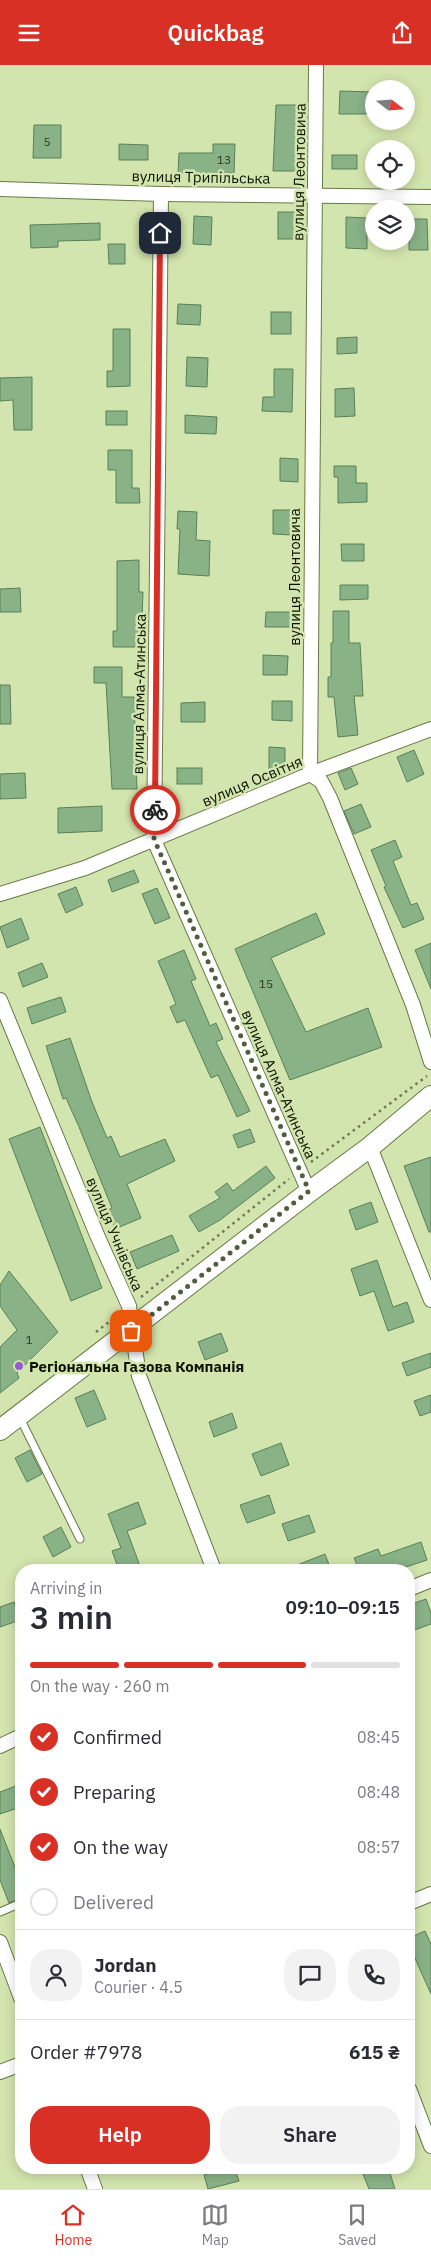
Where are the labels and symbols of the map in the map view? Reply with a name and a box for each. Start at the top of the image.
north arrow [365,80,415,130]
street label: вулиця Леонтовича [288,103,310,241]
house number: 5 [43,134,51,149]
house number: 13 [217,152,231,167]
street label: вулиця Трипільська [131,166,271,188]
pin [139,212,181,254]
street label: вулиця Леонтовича [285,508,304,646]
street label: вулиця Алма-Атинська [128,613,150,775]
street label: вулиця Освітня [199,751,305,811]
courier [130,785,180,835]
house number: 15 [259,976,273,991]
street label: вулиця Алма-Атинська [238,1007,320,1161]
street label: вулиця Учнівська [82,1174,148,1294]
pin [110,1310,152,1352]
house number: 1 [25,1332,33,1347]
place label: Регіональна Газова Компанія [29,1357,244,1376]
marker: Регіональна Газова Компанія [13,1360,25,1372]

